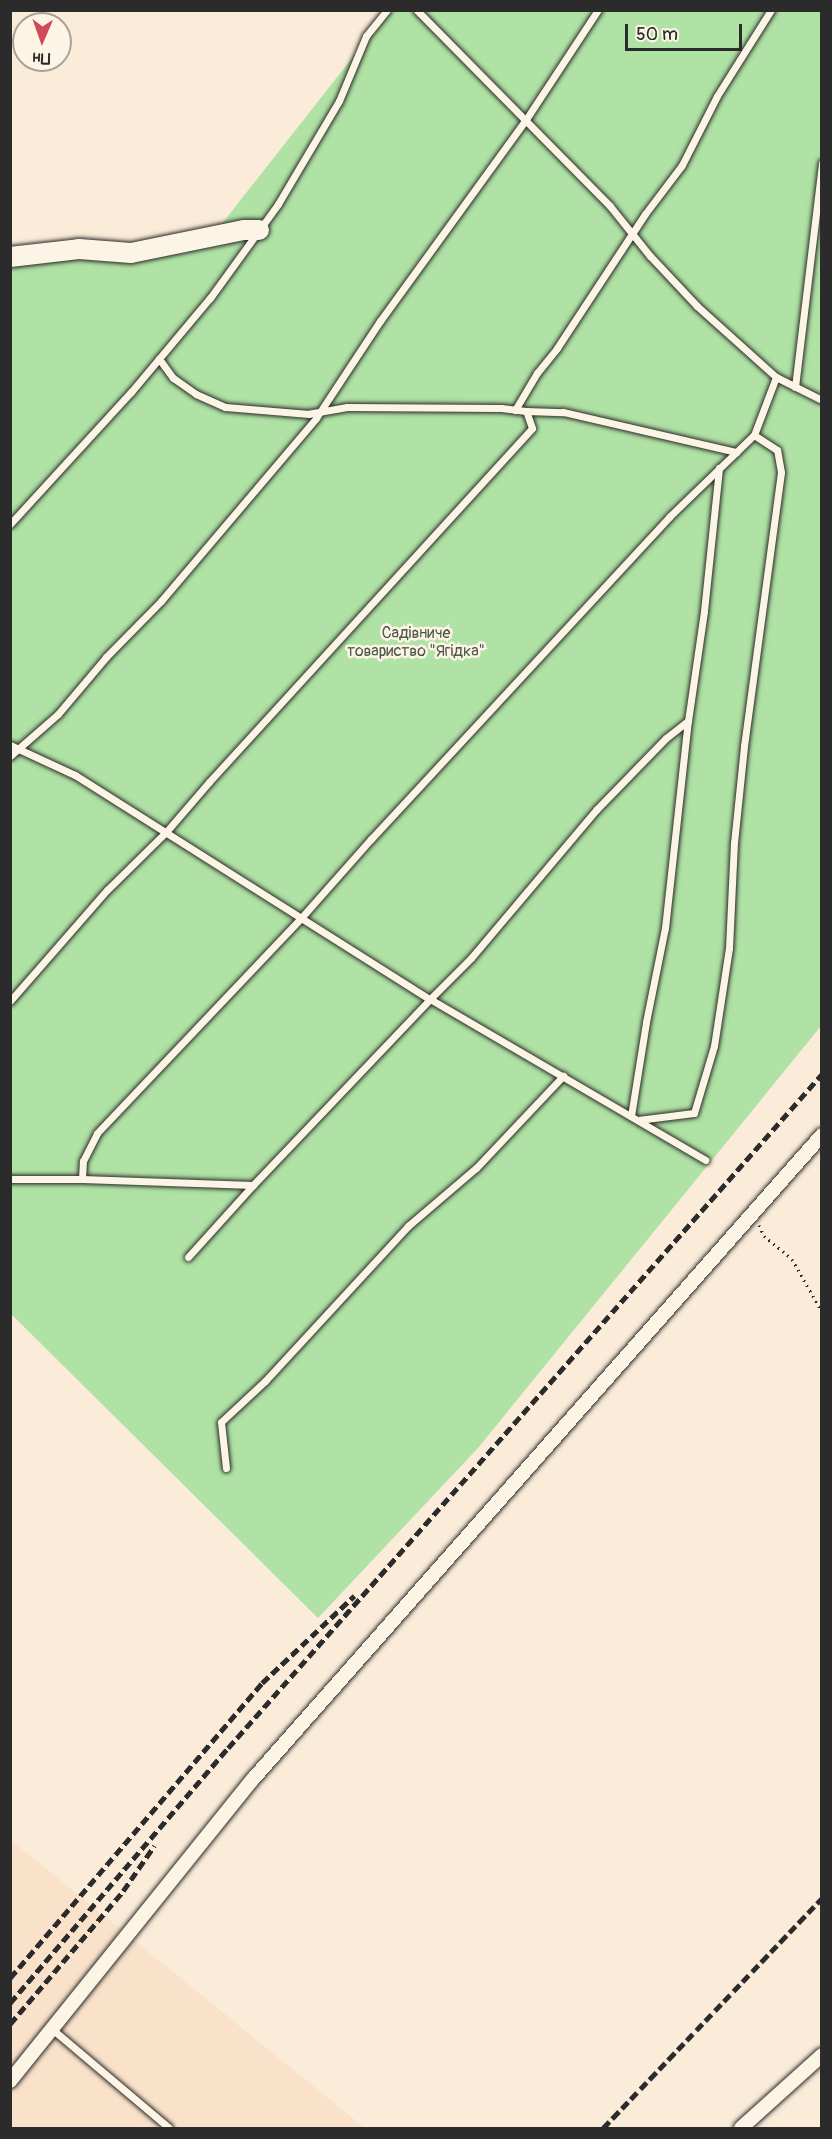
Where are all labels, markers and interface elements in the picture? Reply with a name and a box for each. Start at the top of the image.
north arrow [12,12,72,72]
scale bar [628,12,745,50]
text: 50 m [636,23,678,46]
text: Пн [32,48,51,68]
park label: Садівниче товариство "Ягідка" [347,623,485,661]

